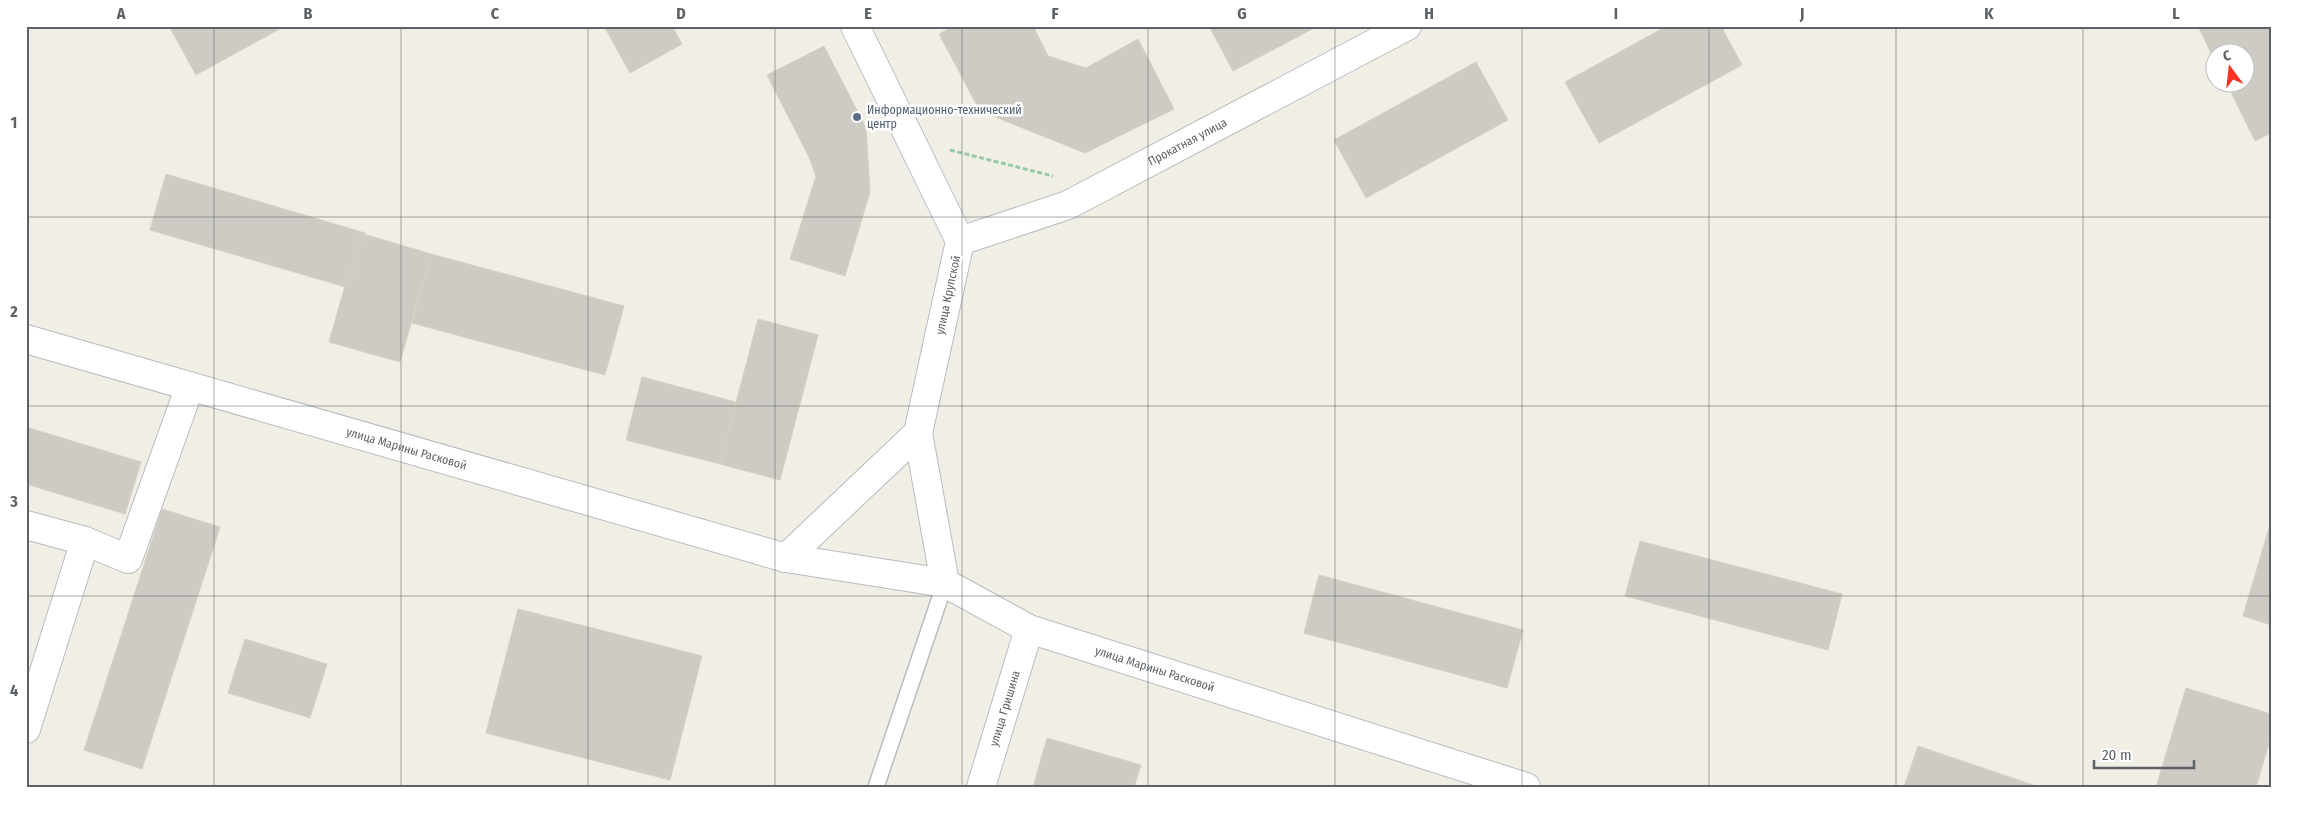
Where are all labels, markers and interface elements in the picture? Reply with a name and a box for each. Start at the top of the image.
text: A [116,4,126,23]
text: B [304,4,313,23]
text: C [491,4,500,23]
text: D [676,4,686,23]
text: E [864,4,872,23]
text: F [1051,4,1059,23]
text: G [1237,4,1247,23]
text: H [1424,4,1434,23]
text: I [1614,4,1618,23]
text: J [1799,4,1804,23]
text: K [1984,4,1994,23]
text: L [2172,4,2180,23]
north arrow [2204,42,2254,92]
text: С [2221,47,2233,65]
place label: Информационно-технический центр [867,103,1022,131]
marker: Информационно-технический центр [851,111,863,123]
text: 1 [11,113,17,132]
street label: Прокатная улица [1146,115,1229,168]
street label: улица Крупской [933,254,963,336]
text: 2 [9,302,18,321]
street label: улица Марины Расковой [345,425,468,473]
text: 3 [9,492,18,511]
street label: улица Марины Расковой [1093,643,1216,695]
street label: улица Гришина [987,669,1023,748]
text: 4 [10,681,18,700]
scale bar [2094,738,2194,770]
text: 20 m [2102,746,2132,764]

